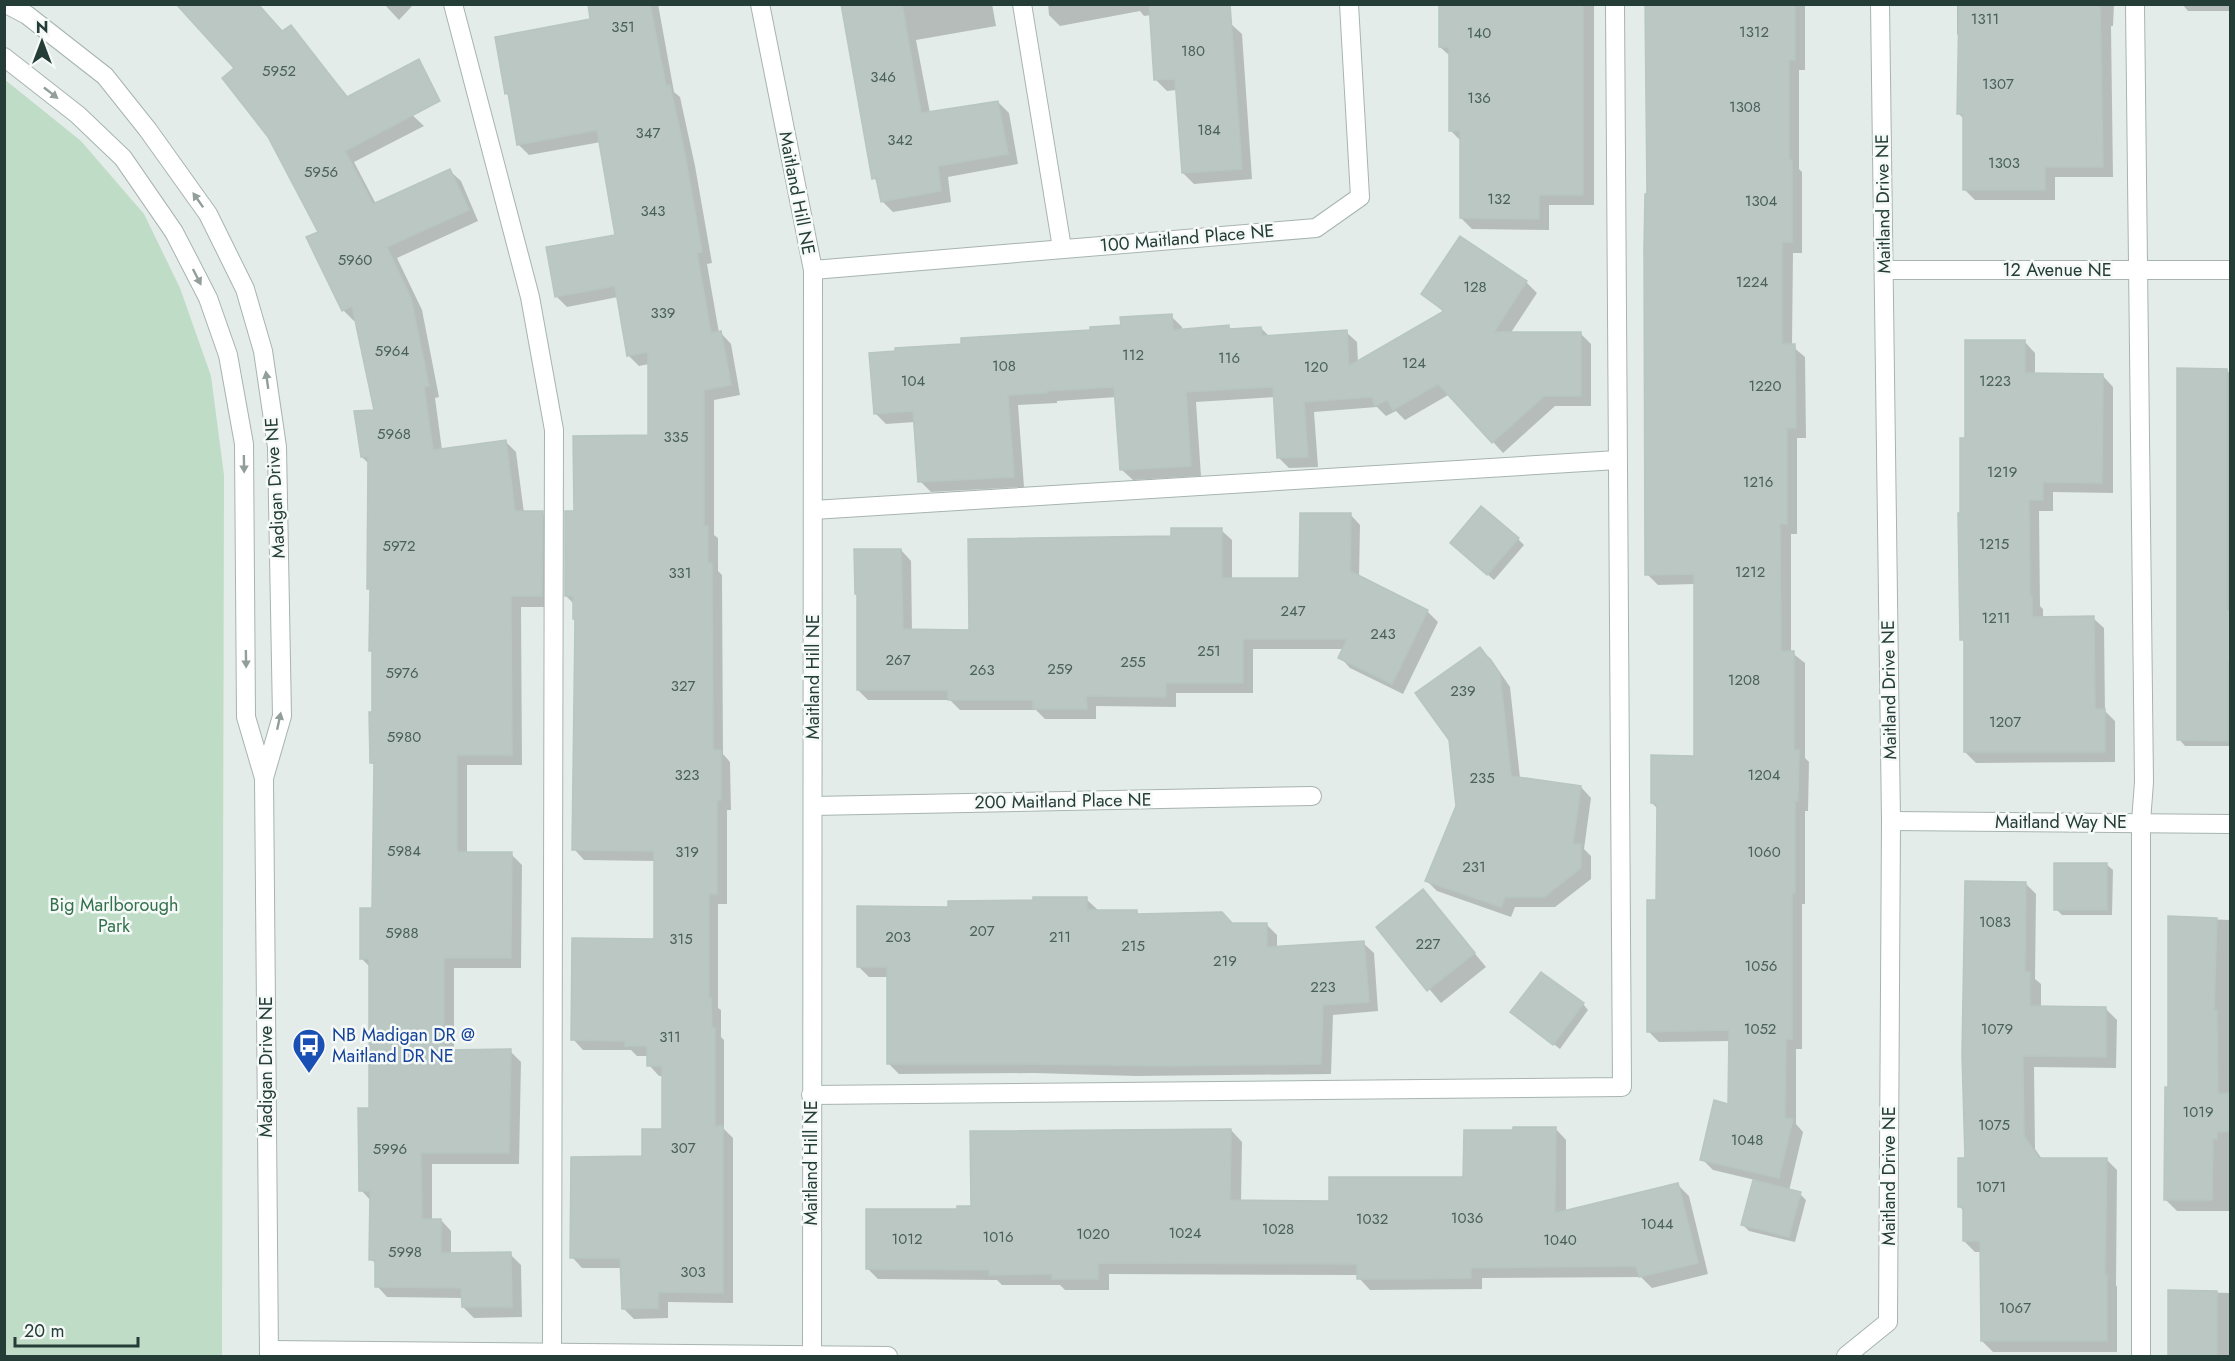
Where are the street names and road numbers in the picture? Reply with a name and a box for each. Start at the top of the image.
street label: Maitland Hill NE [772,129,822,257]
street label: Maitland Drive NE [1869,134,1897,274]
street label: 100 Maitland Place NE [1099,217,1275,259]
street label: 12 Avenue NE [2002,257,2112,283]
street label: Madigan Drive NE [258,417,292,559]
street label: Maitland Hill NE [800,614,826,740]
street label: Maitland Drive NE [1875,620,1903,760]
street label: 200 Maitland Place NE [974,786,1152,816]
street label: Maitland Way NE [1995,809,2127,835]
street label: Madigan Drive NE [253,996,279,1138]
street label: Maitland Hill NE [798,1100,824,1226]
street label: Maitland Drive NE [1876,1106,1902,1246]

